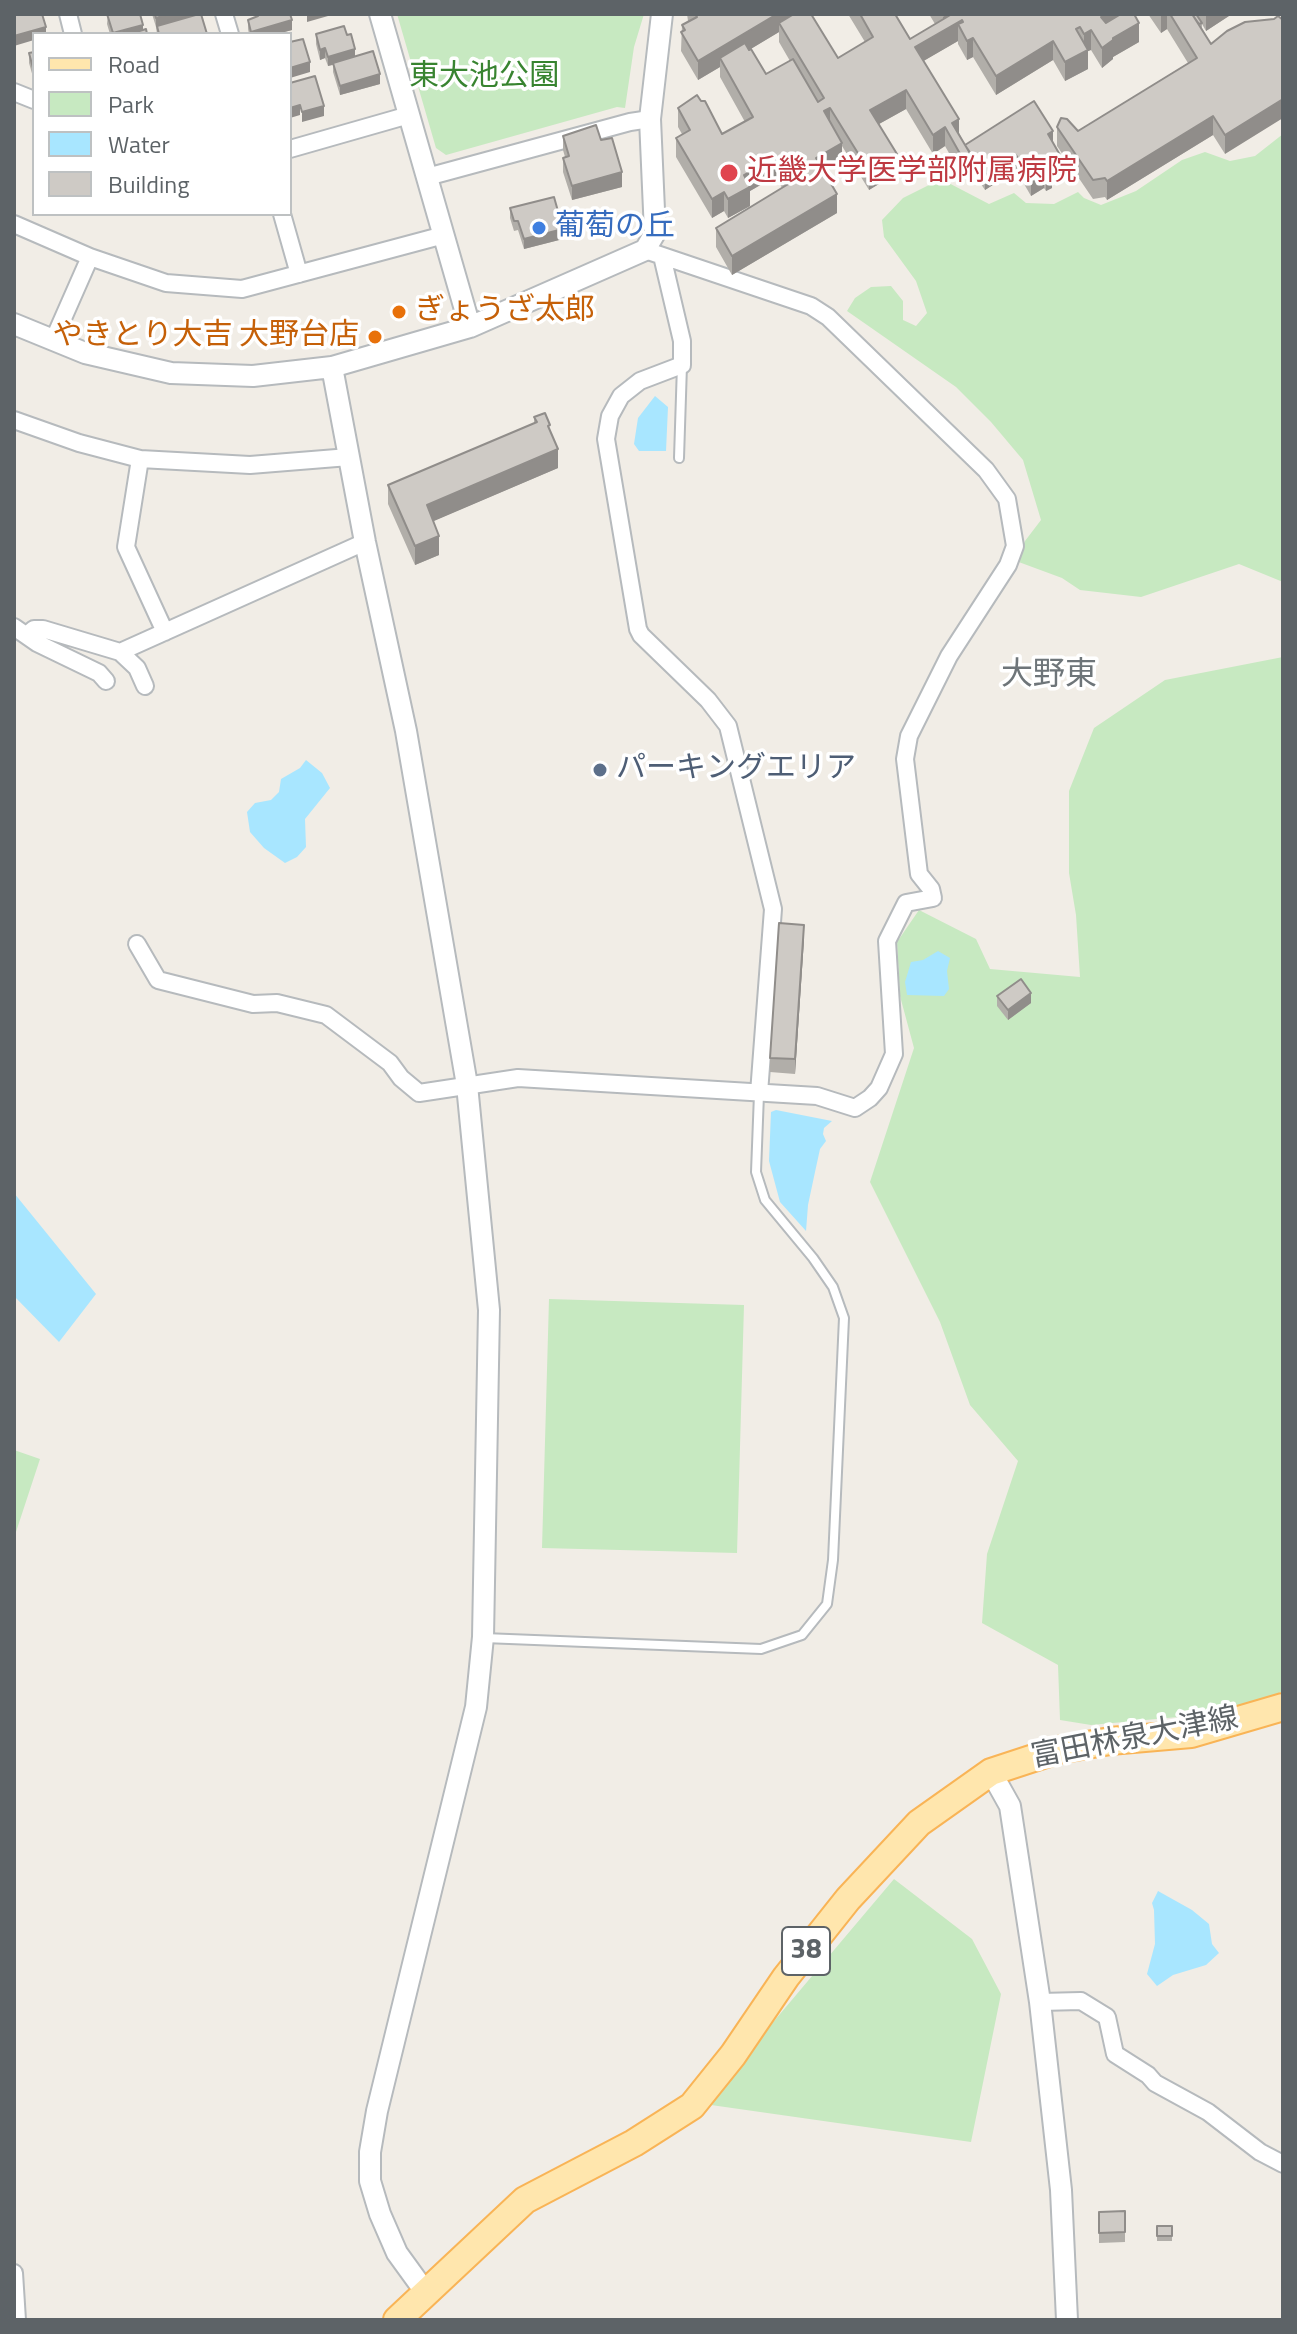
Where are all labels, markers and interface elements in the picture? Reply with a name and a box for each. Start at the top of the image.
legend [32,32,292,216]
text: Road [108,46,160,82]
park label: 東大池公園 [409,60,559,96]
text: Park [108,86,154,122]
text: Water [108,126,170,162]
place label: 近畿大学医学部附属病院 [747,155,1077,191]
marker: 近畿大学医学部附属病院 [718,162,740,184]
text: Building [108,166,190,202]
place label: 葡萄の丘 [555,210,675,246]
marker: 葡萄の丘 [530,219,548,237]
place label: ぎょうざ太郎 [415,294,595,330]
marker: ぎょうざ太郎 [390,303,408,321]
place label: やきとり大吉 大野台店 [52,319,359,355]
marker: やきとり大吉 大野台店 [366,328,384,346]
district label: 大野東 [1001,657,1097,695]
place label: パーキングエリア [616,752,856,788]
marker: パーキングエリア [591,761,609,779]
street label: 富田林泉大津線 [1028,1701,1242,1777]
road number: 38 [782,1927,830,1975]

